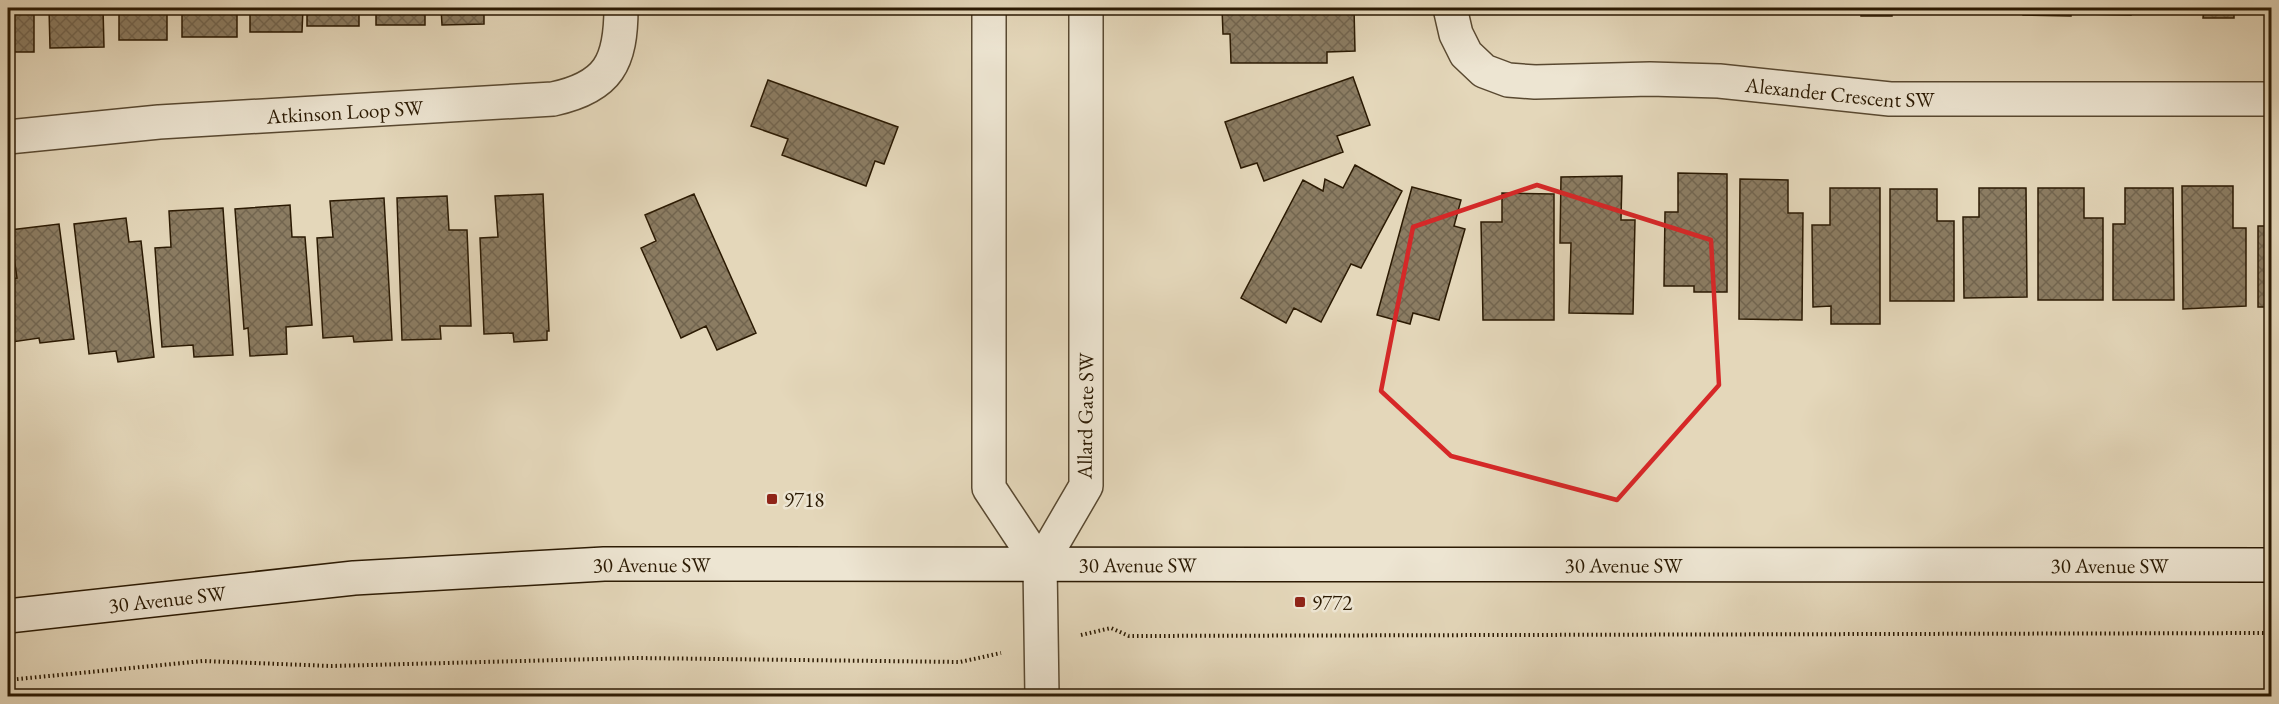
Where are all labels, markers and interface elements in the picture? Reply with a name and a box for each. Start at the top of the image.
street label: Alexander Crescent SW [1743,70,1935,113]
street label: Atkinson Loop SW [265,93,425,129]
street label: Allard Gate SW [1070,352,1100,480]
place label: 9718 [784,486,824,513]
marker: 9718 [765,492,779,506]
street label: 30 Avenue SW [592,550,711,578]
street label: 30 Avenue SW [1079,551,1197,578]
street label: 30 Avenue SW [1565,551,1683,578]
street label: 30 Avenue SW [2051,551,2169,578]
street label: 30 Avenue SW [107,579,228,618]
place label: 9772 [1312,589,1352,616]
marker: 9772 [1293,595,1307,609]

